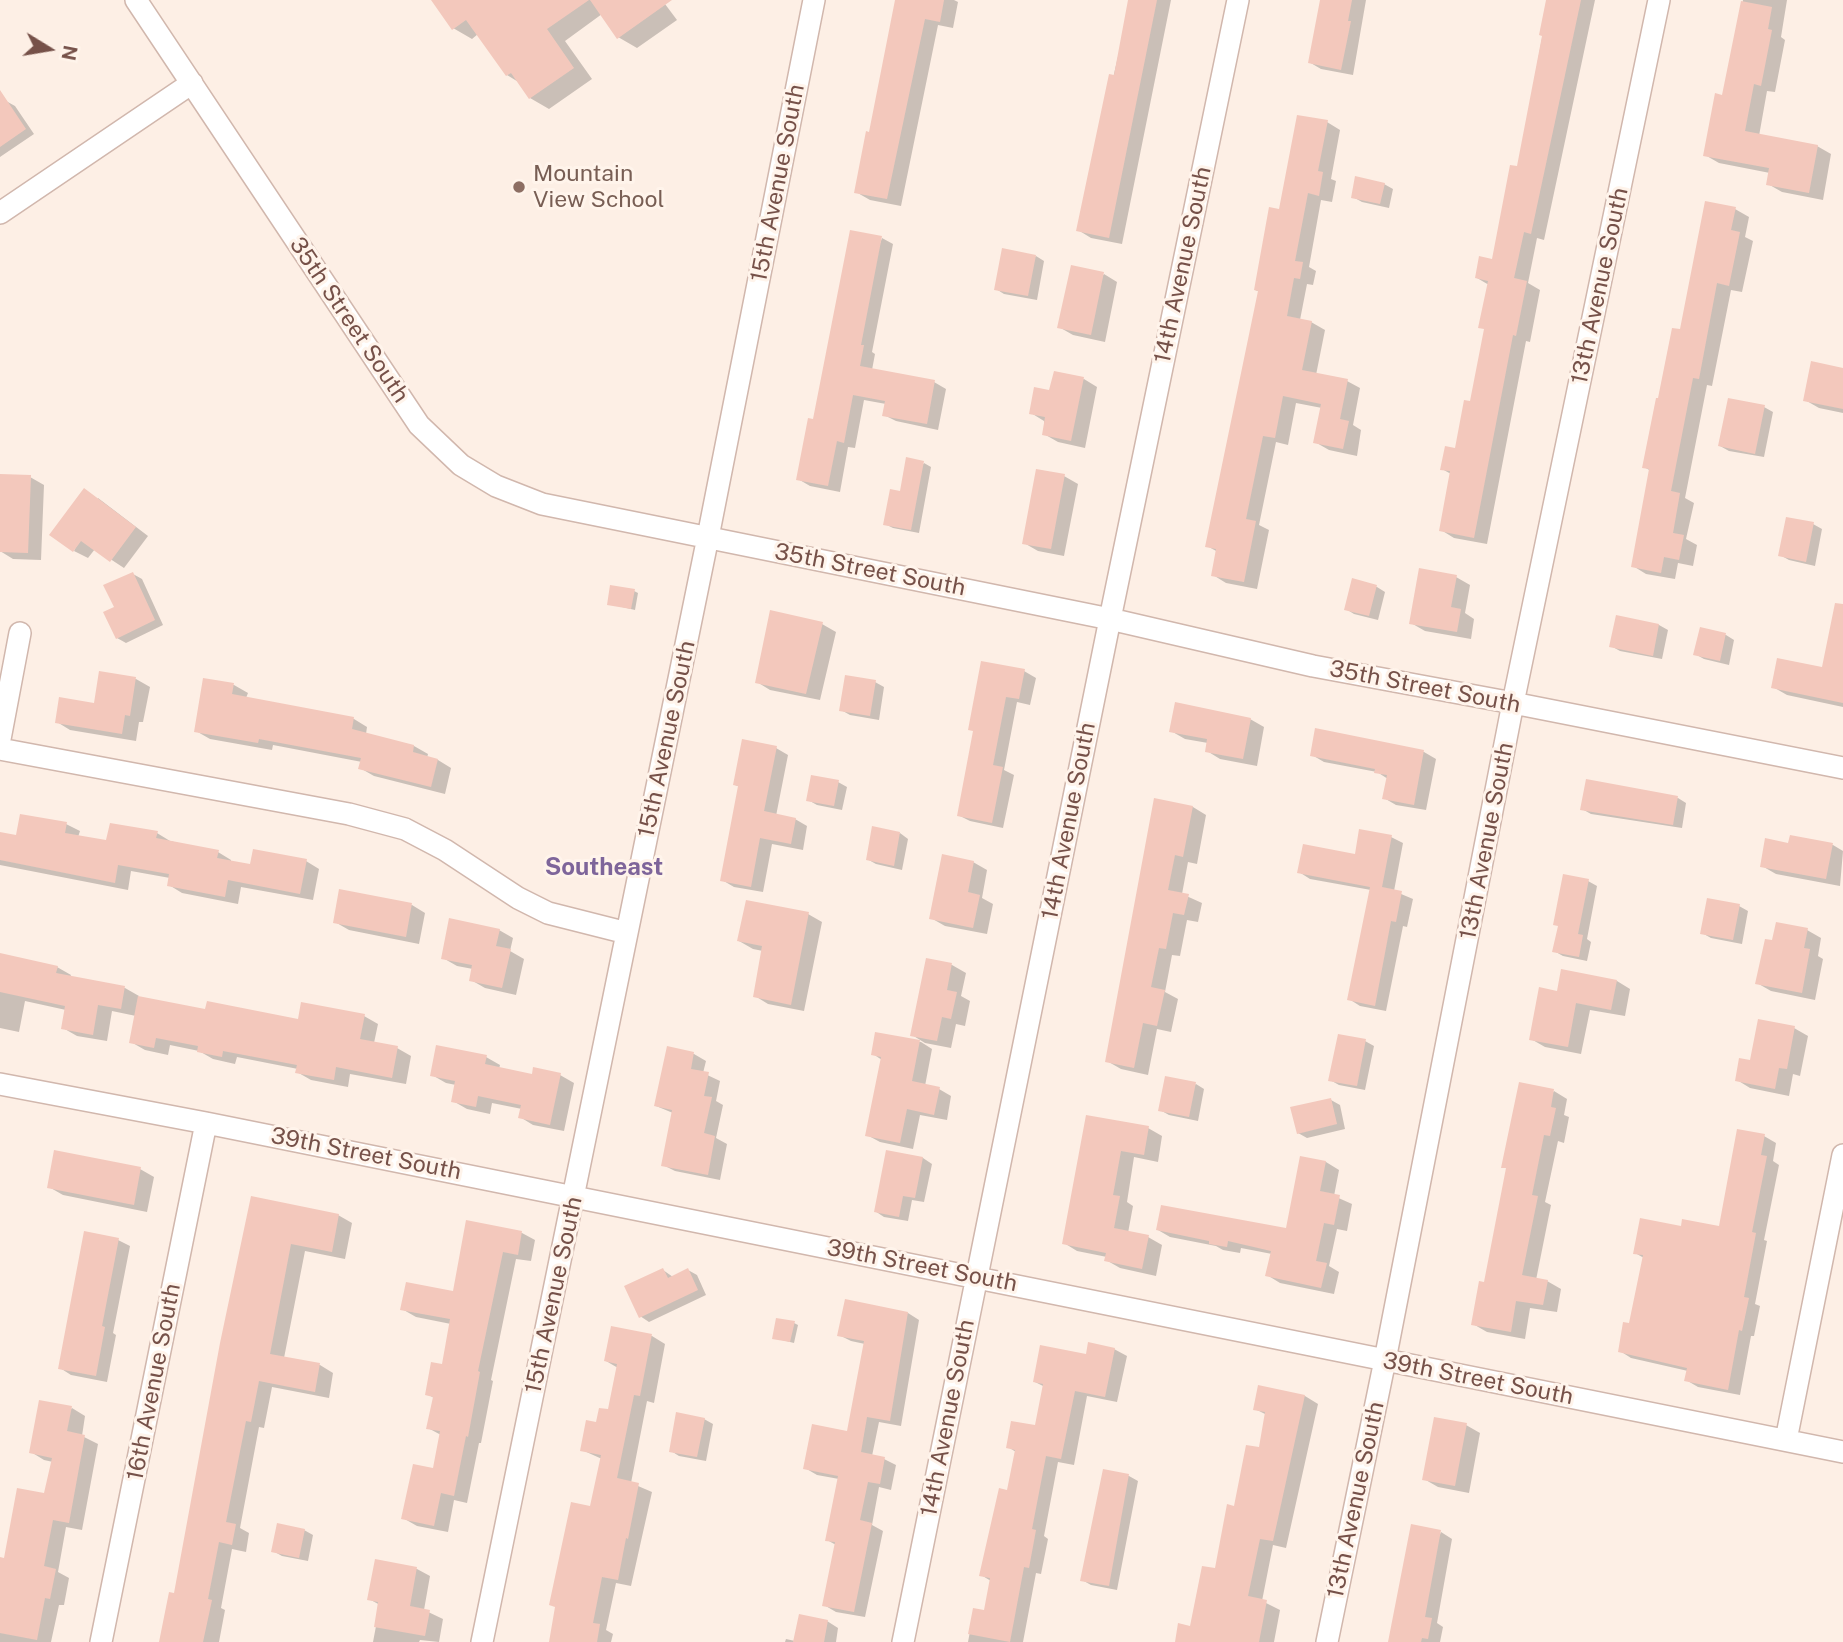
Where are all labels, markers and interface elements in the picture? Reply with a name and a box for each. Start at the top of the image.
north arrow [14,14,84,84]
text: N [57,44,82,62]
street label: 15th Avenue South [745,82,811,284]
place label: Mountain View School [533,160,665,214]
street label: 14th Avenue South [1149,164,1217,366]
marker: Mountain View School [511,179,527,195]
street label: 13th Avenue South [1566,185,1634,387]
street label: 35th Street South [283,232,415,408]
street label: 35th Street South [772,538,968,602]
street label: 15th Avenue South [633,638,701,840]
street label: 35th Street South [1327,655,1523,719]
street label: 14th Avenue South [1036,720,1102,922]
street label: 13th Avenue South [1454,740,1520,942]
district label: Southeast [545,854,663,882]
street label: 39th Street South [269,1122,463,1186]
street label: 15th Avenue South [520,1194,588,1396]
street label: 39th Street South [825,1234,1019,1298]
street label: 16th Avenue South [121,1281,187,1483]
street label: 14th Avenue South [915,1317,981,1519]
street label: 39th Street South [1381,1347,1575,1411]
street label: 13th Avenue South [1322,1399,1390,1601]

